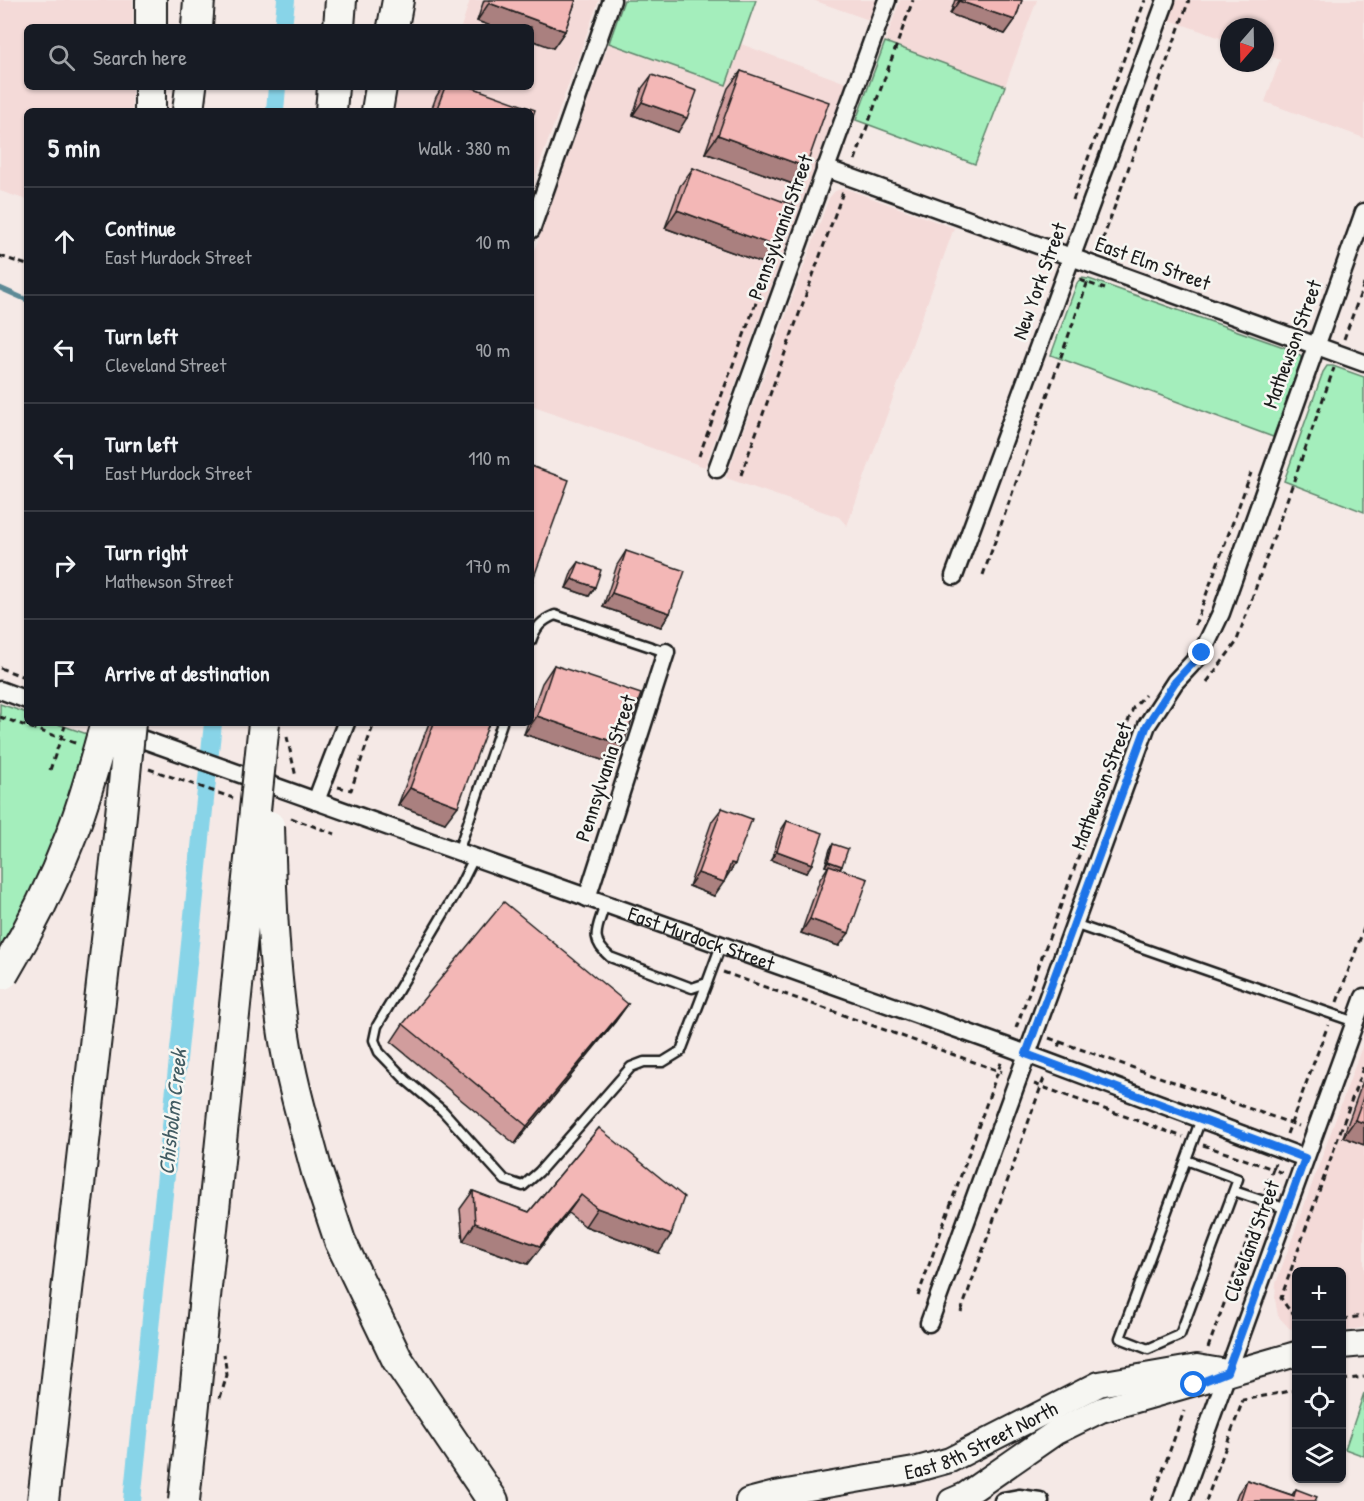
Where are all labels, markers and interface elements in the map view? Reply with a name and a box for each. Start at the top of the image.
north arrow [1220,18,1274,72]
search box [24,24,534,90]
icon: search [45,41,78,74]
text: Search here [93,42,187,72]
text: 5 min [48,130,100,165]
text: Walk · 380 m [418,134,510,161]
street label: Pennsylvania Street [740,150,820,304]
text: Continue [105,213,176,243]
street label: New York Street [1004,218,1074,343]
icon: ahead [48,225,81,258]
text: 10 m [476,228,510,255]
street label: East Elm Street [1091,229,1215,297]
text: East Murdock Street [105,243,252,270]
street label: Mathewson Street [1255,275,1329,412]
text: Turn left [105,321,178,351]
icon: left [48,333,81,366]
text: 90 m [476,336,510,363]
text: Cleveland Street [105,351,226,378]
text: Turn left [105,429,178,459]
icon: left [48,441,81,474]
text: 110 m [468,444,510,471]
text: East Murdock Street [105,459,252,486]
text: Turn right [105,537,188,567]
icon: right [48,549,81,582]
text: 170 m [466,552,510,579]
text: Mathewson Street [105,567,233,594]
route end [1188,639,1214,665]
icon: arrive [48,657,81,690]
text: Arrive at destination [105,658,270,688]
street label: Pennsylvania Street [568,690,643,845]
street label: Mathewson Street [1063,717,1139,854]
street label: East Murdock Street [624,899,780,978]
water label: Chisholm Creek [151,1046,194,1176]
street label: Cleveland Street [1216,1175,1287,1306]
map controls [1292,1267,1346,1483]
button: + [1292,1267,1346,1321]
button: − [1292,1321,1346,1375]
route start [1180,1371,1206,1397]
button: locate [1292,1375,1346,1429]
street label: East 8th Street North [902,1393,1062,1486]
button: layers [1292,1429,1346,1483]

